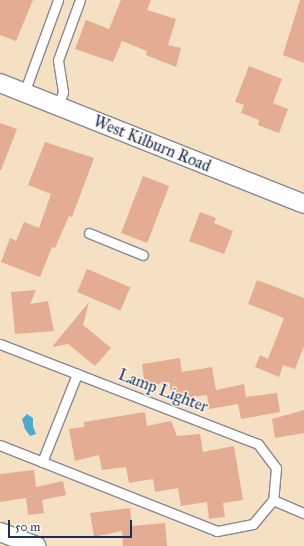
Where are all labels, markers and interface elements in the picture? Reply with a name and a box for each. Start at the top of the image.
street label: West Kilburn Road [91,112,213,176]
street label: Lamp Lighter [116,365,210,417]
scale bar [10,512,134,538]
text: 50 m [15,520,40,534]

